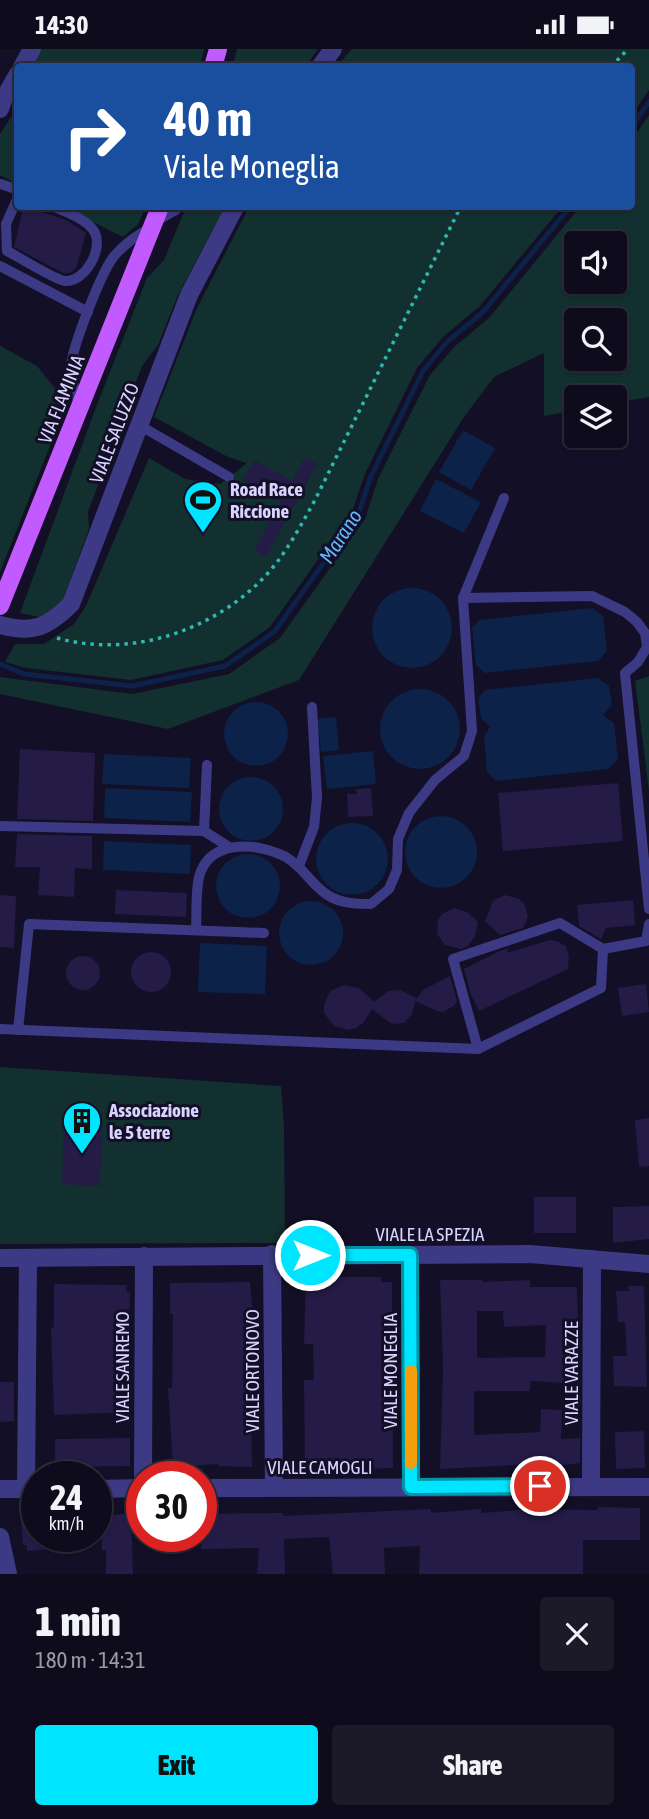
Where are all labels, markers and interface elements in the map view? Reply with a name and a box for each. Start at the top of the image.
text: 14:30 [35,10,89,40]
text: 40 m [164,90,252,146]
icon: right [49,91,140,182]
text: Viale Moneglia [164,148,340,185]
map controls [564,231,627,448]
button: sound [564,231,627,294]
button: search [564,308,627,371]
street label: VIA FLAMINIA [33,351,89,446]
street label: VIALE SALUZZO [85,380,143,486]
button: layers [564,385,627,448]
place label: Road Race Riccione [230,478,303,522]
sports icon: Road Race Riccione [182,479,224,534]
water label: Marano [314,505,366,567]
place label: Associazione le 5 terre [108,1099,199,1143]
building icon: Associazione le 5 terre [61,1100,103,1155]
position arrow [273,1218,347,1292]
street label: VIALE LA SPEZIA [376,1223,485,1245]
street label: VIALE ORTONOVO [241,1309,263,1433]
street label: VIALE SANREMO [111,1311,133,1423]
street label: VIALE MONEGLIA [379,1312,401,1429]
street label: VIALE VARAZZE [560,1321,582,1425]
street label: VIALE CAMOGLI [267,1456,373,1478]
pin [510,1456,570,1516]
speed limit sign: 30 [126,1461,217,1552]
icon: arrive [521,1467,559,1505]
text: 24 [50,1477,83,1517]
text: km/h [49,1513,84,1534]
text: 1 min [35,1597,121,1645]
button: close [540,1597,614,1671]
text: 180 m · 14:31 [35,1647,146,1673]
button: Exit [35,1725,318,1805]
button: Share [332,1725,614,1805]

